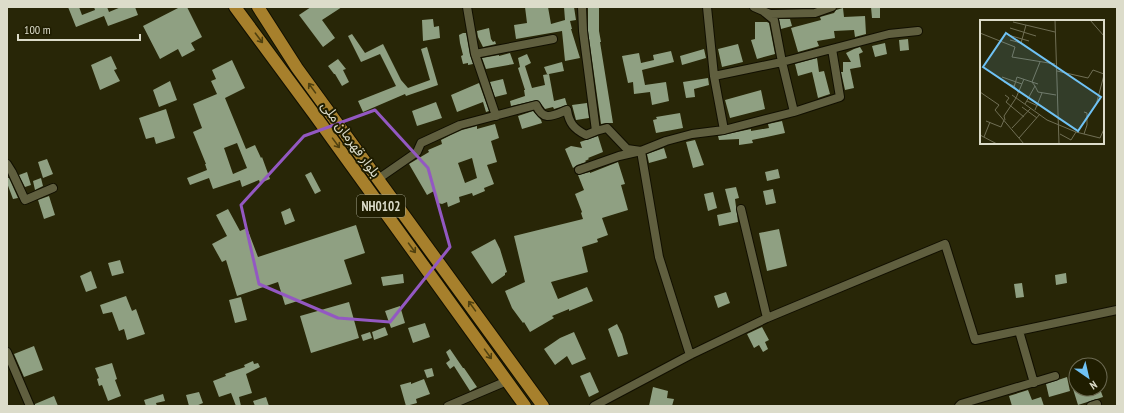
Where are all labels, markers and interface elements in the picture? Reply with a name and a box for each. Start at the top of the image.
scale bar [18,16,140,42]
inset map [980,20,1104,144]
text: 100 m [24,22,51,37]
one-way arrow [254,33,263,44]
one-way arrow [308,83,316,94]
street label: بلوار قهرمان ملی [317,97,385,181]
one-way arrow [331,137,340,148]
road number: NH0102 [357,195,405,217]
one-way arrow [408,243,416,254]
one-way arrow [467,301,476,312]
one-way arrow [484,348,492,359]
north arrow [1068,357,1108,397]
text: N [1087,378,1100,393]

